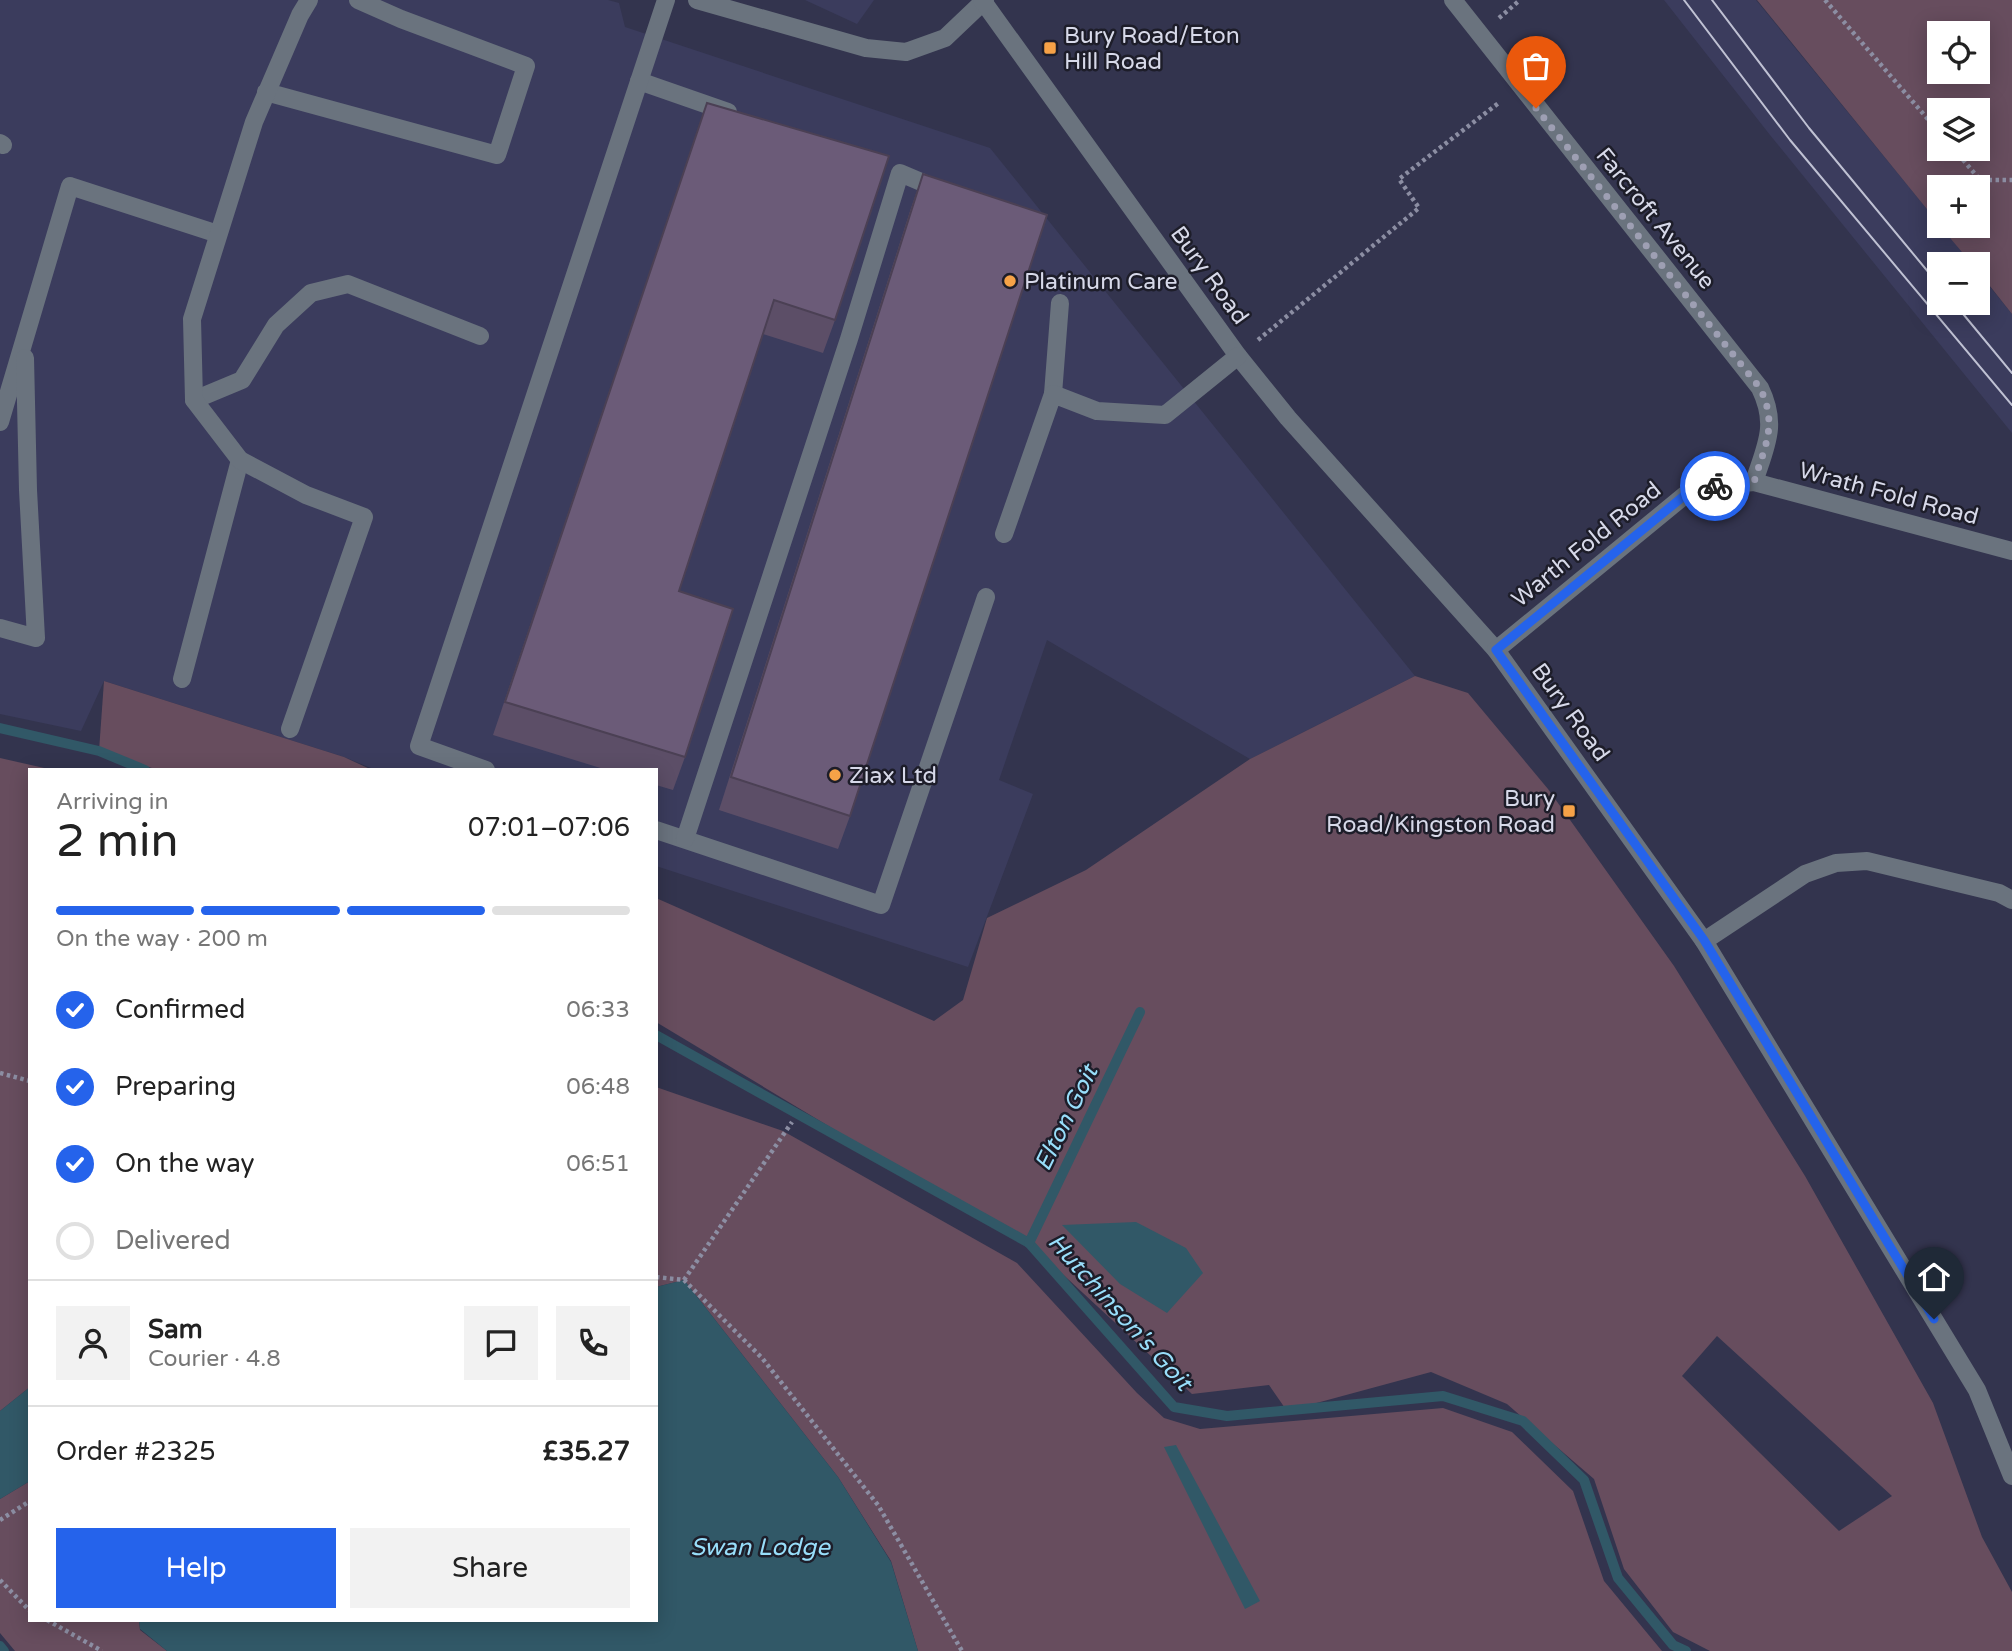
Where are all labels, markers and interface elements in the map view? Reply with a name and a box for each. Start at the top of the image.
map controls [1927,21,1990,315]
button: locate [1927,21,1990,84]
place label: Bury Road/Eton Hill Road [1064,22,1240,76]
pin [1506,36,1566,108]
marker: Bury Road/Eton Hill Road [1042,40,1058,56]
icon: bag [1517,47,1555,85]
button: layers [1927,98,1990,161]
street label: Farcroft Avenue [1590,142,1721,295]
button: + [1927,175,1990,238]
street label: Bury Road [1164,221,1254,330]
button: − [1927,252,1990,315]
place label: Platinum Care [1024,268,1178,296]
marker: Platinum Care [1002,273,1018,289]
courier [1680,451,1750,521]
street label: Wrath Fold Road [1796,457,1982,531]
icon: bike [1696,467,1734,505]
street label: Warth Fold Road [1506,476,1667,614]
street label: Bury Road [1525,658,1615,767]
place label: Ziax Ltd [849,762,937,790]
marker: Ziax Ltd [827,767,843,783]
place label: Bury Road/Kingston Road [1326,785,1555,839]
text: Arriving in [56,788,169,816]
marker: Bury Road/Kingston Road [1561,803,1577,819]
text: 07:01–07:06 [468,812,630,843]
text: 2 min [56,814,179,869]
text: On the way · 200 m [56,925,268,953]
icon: check [56,991,94,1029]
text: Confirmed [115,994,245,1025]
text: 06:33 [566,996,630,1024]
water label: Elton Goit [1029,1058,1106,1176]
icon: check [56,1068,94,1106]
text: Preparing [115,1071,236,1102]
text: 06:48 [566,1073,630,1101]
icon: check [56,1145,94,1183]
text: On the way [115,1148,255,1179]
text: 06:51 [566,1150,630,1178]
text: Delivered [115,1225,231,1256]
water label: Hutchinson's Goit [1042,1228,1200,1399]
pin [1904,1247,1964,1319]
icon: home [1915,1258,1953,1296]
button: person [56,1306,130,1380]
button: chat [464,1306,538,1380]
button: phone [556,1306,630,1380]
text: Sam [148,1314,203,1345]
text: Courier · 4.8 [148,1345,281,1373]
text: Order #2325 [56,1436,216,1467]
text: £35.27 [542,1436,630,1467]
button: Help [56,1528,336,1608]
button: Share [350,1528,630,1608]
water label: Swan Lodge [690,1533,831,1562]

